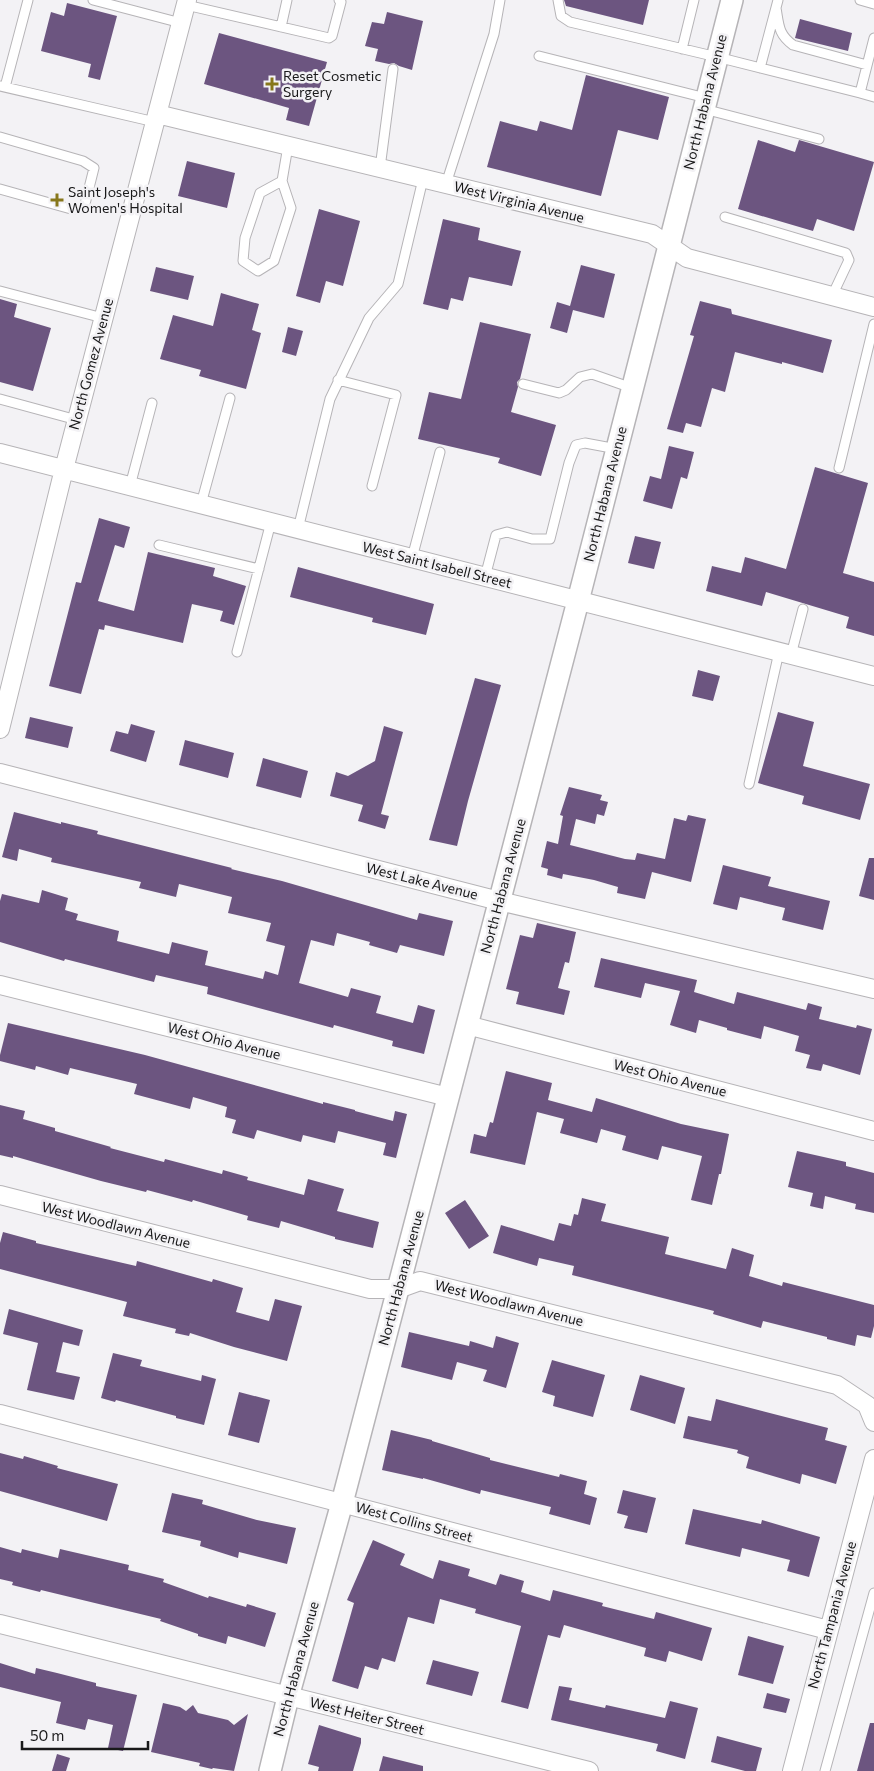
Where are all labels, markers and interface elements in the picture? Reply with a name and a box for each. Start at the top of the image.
street label: North Habana Avenue [679,32,730,171]
place label: Reset Cosmetic Surgery [283,67,381,100]
marker: Reset Cosmetic Surgery [265,77,279,91]
street label: West Virginia Avenue [452,177,586,226]
place label: Saint Joseph's Women's Hospital [68,183,183,216]
marker: Saint Joseph's Women's Hospital [50,193,64,207]
street label: North Gomez Avenue [65,296,116,432]
street label: North Habana Avenue [579,424,630,563]
street label: West Saint Isabell Street [361,538,514,591]
street label: North Habana Avenue [476,817,529,955]
street label: West Lake Avenue [364,858,480,903]
street label: West Ohio Avenue [166,1018,283,1063]
street label: West Ohio Avenue [612,1055,729,1100]
street label: West Woodlawn Avenue [40,1198,192,1251]
street label: North Habana Avenue [374,1209,427,1347]
street label: West Woodlawn Avenue [433,1276,585,1329]
street label: West Collins Street [354,1498,475,1545]
street label: North Tampania Avenue [804,1539,859,1691]
street label: North Habana Avenue [269,1600,322,1738]
street label: West Heiter Street [308,1693,427,1738]
scale bar [22,1718,149,1750]
text: 50 m [30,1726,64,1744]

